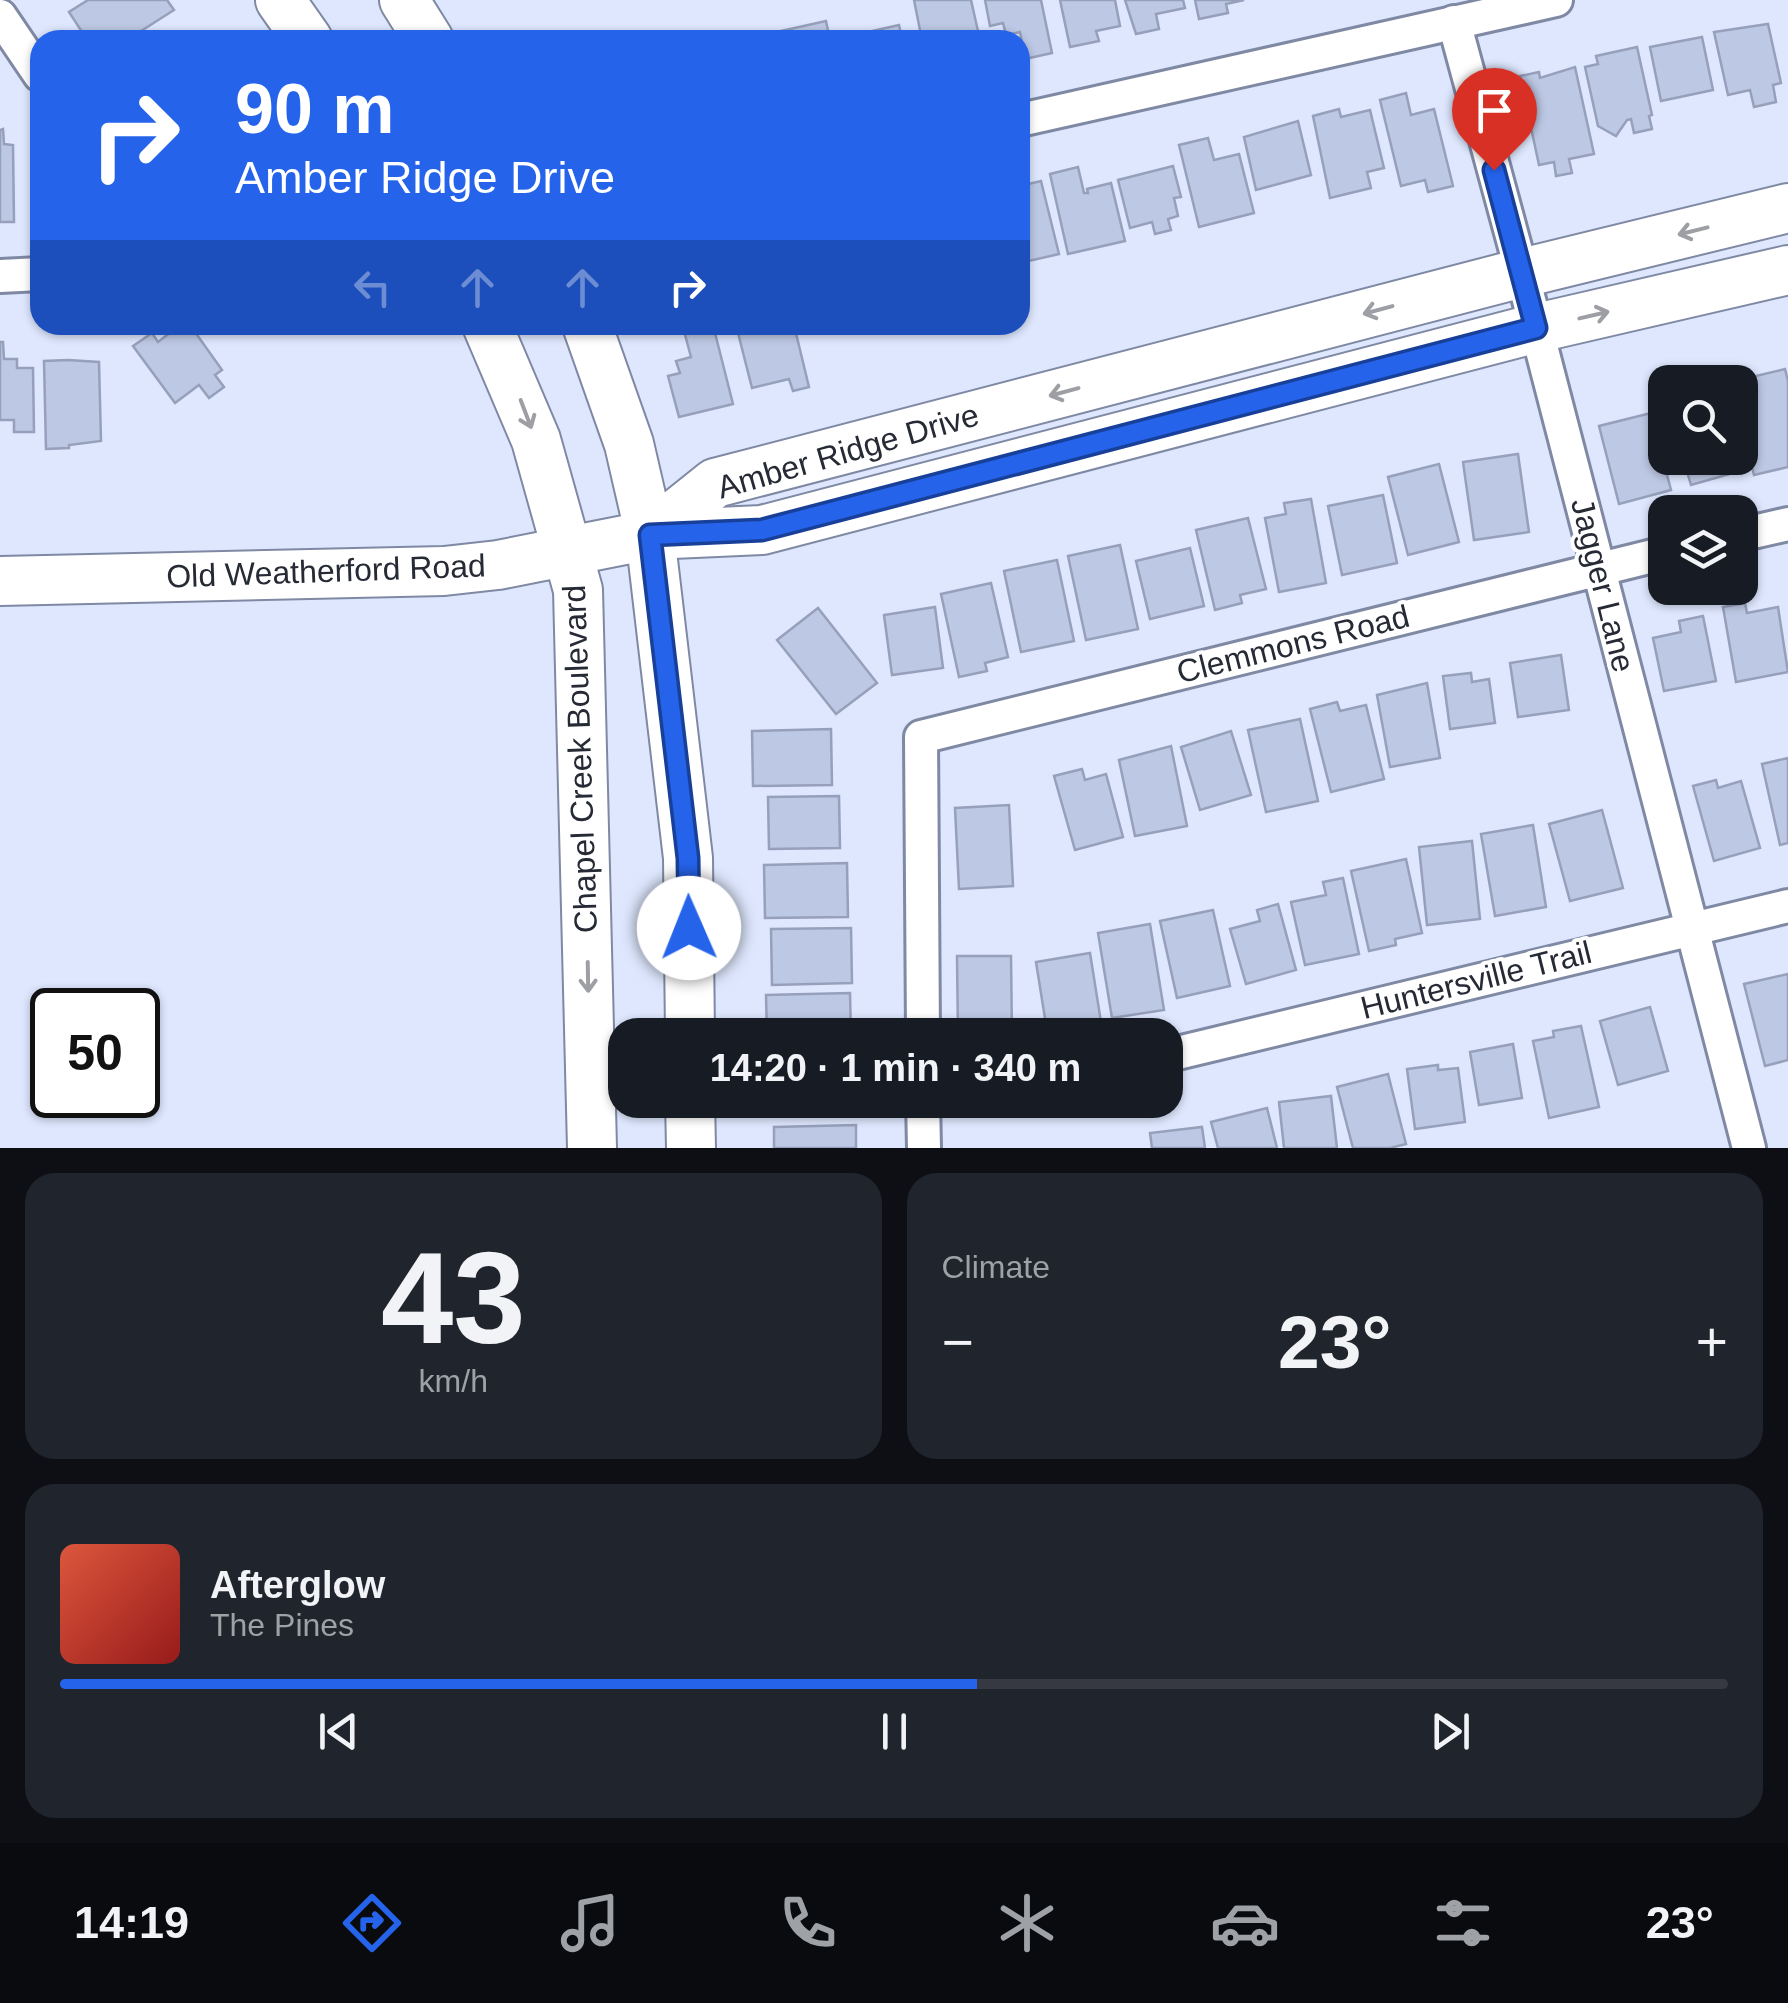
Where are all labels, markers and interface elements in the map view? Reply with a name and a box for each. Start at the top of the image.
pin [1452,68,1537,171]
icon: right [70,70,200,200]
text: 90 m [235,70,395,148]
icon: arrive [1467,83,1522,138]
text: Amber Ridge Drive [235,152,615,203]
one-way arrow [1678,223,1710,241]
icon: left [345,260,400,315]
icon: ahead [450,260,505,315]
icon: ahead [555,260,610,315]
icon: right [660,260,715,315]
one-way arrow [1363,302,1394,321]
one-way arrow [1577,305,1609,323]
map controls [1648,365,1758,605]
button: search [1648,365,1758,475]
one-way arrow [1049,384,1080,403]
street label: Amber Ridge Drive [713,396,983,506]
one-way arrow [518,398,536,429]
street label: Jagger Lane [1564,494,1642,676]
button: layers [1648,495,1758,605]
street label: Old Weatherford Road [166,547,486,595]
street label: Chapel Creek Boulevard [556,584,604,934]
street label: Clemmons Road [1173,598,1413,690]
position arrow [637,876,741,980]
street label: Huntersville Trail [1357,934,1595,1026]
one-way arrow [579,960,598,992]
speed limit sign: 50 [30,988,160,1118]
text: 14:20 · 1 min · 340 m [710,1047,1081,1089]
text: 43 [381,1225,526,1371]
text: Climate [942,1249,1050,1285]
text: 23° [1278,1300,1391,1384]
text: − [942,1311,974,1373]
text: + [1696,1311,1728,1373]
text: km/h [419,1363,488,1399]
text: Afterglow [210,1564,385,1606]
text: The Pines [210,1607,354,1643]
icon: previous [311,1704,366,1759]
icon: pause [867,1704,922,1759]
icon: next [1423,1704,1478,1759]
icon: directions [337,1888,407,1958]
icon: music [555,1888,625,1958]
icon: phone [773,1888,843,1958]
icon: climate [992,1888,1062,1958]
icon: car [1210,1888,1280,1958]
icon: filters [1428,1888,1498,1958]
text: 14:19 [74,1897,189,1948]
text: 23° [1646,1897,1714,1948]

